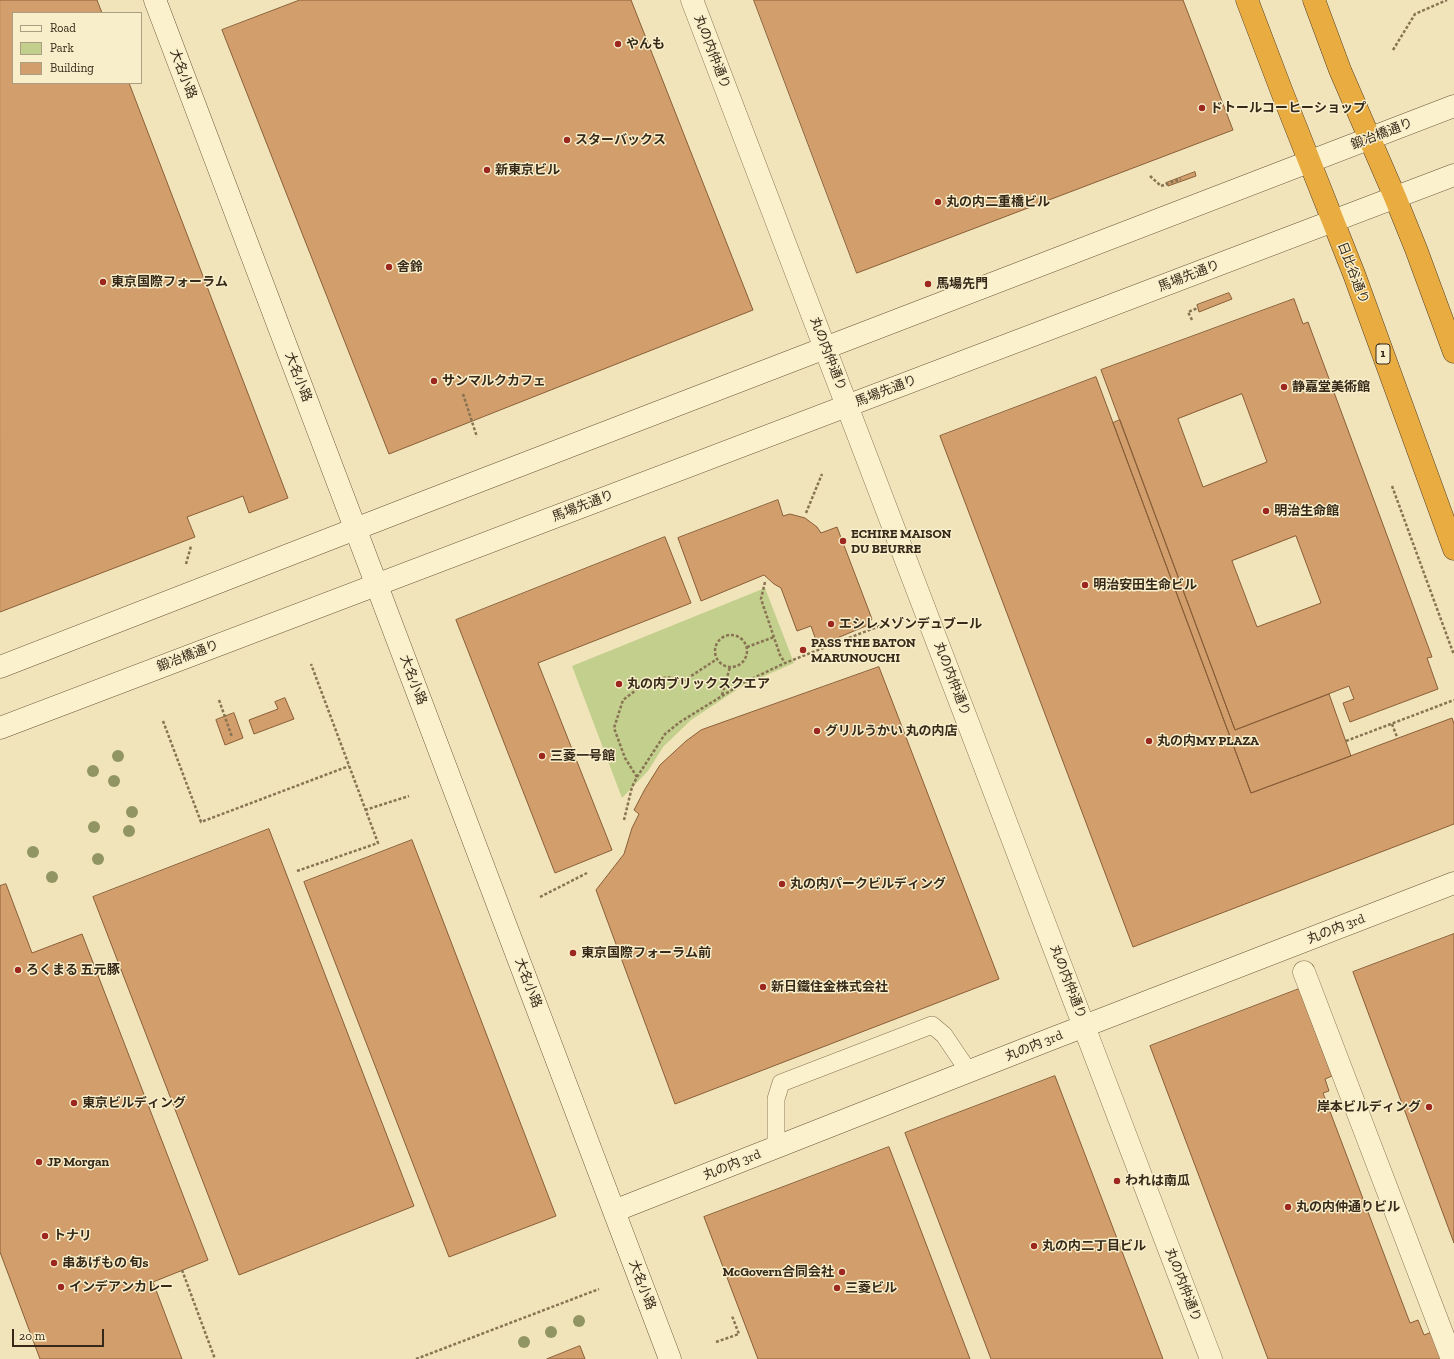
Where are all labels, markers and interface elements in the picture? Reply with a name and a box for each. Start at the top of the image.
legend [12,12,142,84]
street label: 丸の内仲通り [691,13,733,91]
text: Road [50,21,76,35]
place label: やんも [626,36,665,52]
marker: やんも [613,39,623,49]
text: Park [50,41,74,55]
street label: 大名小路 [166,47,200,101]
text: Building [50,61,94,75]
place label: ドトールコーヒーショップ [1210,100,1366,116]
marker: ドトールコーヒーショップ [1197,103,1207,113]
street label: 鍛冶橋通り [1349,115,1415,153]
place label: スターバックス [575,132,666,148]
marker: スターバックス [562,135,572,145]
place label: 新東京ビル [495,162,560,178]
marker: 新東京ビル [482,165,492,175]
place label: 丸の内二重橋ビル [946,194,1050,210]
marker: 丸の内二重橋ビル [933,197,943,207]
street label: 日比谷通り [1334,240,1372,306]
street label: 馬場先通り [1156,257,1222,295]
place label: 舎鈴 [397,259,423,275]
marker: 舎鈴 [384,262,394,272]
place label: 東京国際フォーラム [111,274,228,290]
place label: 馬場先門 [936,276,988,292]
marker: 東京国際フォーラム [98,277,108,287]
marker: 馬場先門 [923,279,933,289]
street label: 丸の内仲通り [807,315,849,393]
road number: 1 [1376,344,1390,364]
street label: 大名小路 [281,350,315,404]
street label: 馬場先通り [853,372,919,410]
place label: サンマルクカフェ [442,373,546,389]
marker: サンマルクカフェ [429,376,439,386]
place label: 静嘉堂美術館 [1292,379,1370,395]
marker: 静嘉堂美術館 [1279,382,1289,392]
street label: 馬場先通り [550,487,616,525]
place label: 明治生命館 [1274,503,1339,519]
marker: 明治生命館 [1261,506,1271,516]
place label: ECHIRE MAISON DU BEURRE [851,526,951,557]
marker: ECHIRE MAISON DU BEURRE [838,536,848,546]
place label: 明治安田生命ビル [1093,577,1197,593]
marker: 明治安田生命ビル [1080,580,1090,590]
place label: エシレメゾンデュブール [839,616,982,632]
marker: エシレメゾンデュブール [826,619,836,629]
place label: PASS THE BATON MARUNOUCHI [811,635,916,666]
street label: 鍛冶橋通り [155,637,221,675]
street label: 丸の内仲通り [931,640,973,718]
marker: PASS THE BATON MARUNOUCHI [798,645,808,655]
street label: 大名小路 [396,653,430,707]
place label: 丸の内ブリックスクエア [627,676,770,692]
marker: 丸の内ブリックスクエア [614,679,624,689]
place label: グリルうかい 丸の内店 [825,723,957,739]
marker: グリルうかい 丸の内店 [812,726,822,736]
place label: 丸の内MY PLAZA [1157,733,1259,749]
marker: 丸の内MY PLAZA [1144,736,1154,746]
place label: 三菱一号館 [550,748,615,764]
marker: 三菱一号館 [537,751,547,761]
place label: 丸の内パークビルディング [790,876,946,892]
marker: 丸の内パークビルディング [777,879,787,889]
street label: 丸の内 3rd [1305,911,1367,947]
street label: 丸の内仲通り [1047,943,1089,1021]
place label: 東京国際フォーラム前 [581,945,711,961]
marker: 東京国際フォーラム前 [568,948,578,958]
street label: 大名小路 [511,956,545,1010]
place label: ろくまる 五元豚 [26,962,119,978]
marker: ろくまる 五元豚 [13,965,23,975]
place label: 新日鐵住金株式会社 [771,979,888,995]
marker: 新日鐵住金株式会社 [758,982,768,992]
street label: 丸の内 3rd [1003,1027,1065,1065]
place label: 東京ビルディング [82,1095,186,1111]
marker: 東京ビルディング [69,1098,79,1108]
place label: 岸本ビルディング [1317,1099,1421,1115]
marker: 岸本ビルディング [1424,1102,1434,1112]
street label: 丸の内 3rd [701,1146,763,1184]
place label: JP Morgan [47,1154,109,1170]
marker: JP Morgan [34,1157,44,1167]
place label: われは南瓜 [1125,1173,1190,1189]
marker: われは南瓜 [1112,1176,1122,1186]
place label: 丸の内仲通りビル [1296,1199,1400,1215]
marker: 丸の内仲通りビル [1283,1202,1293,1212]
place label: トナリ [53,1228,92,1244]
marker: トナリ [40,1231,50,1241]
place label: 丸の内二丁目ビル [1042,1238,1146,1254]
marker: 丸の内二丁目ビル [1029,1241,1039,1251]
street label: 丸の内仲通り [1162,1246,1204,1324]
place label: 串あげもの 旬s [62,1255,148,1271]
marker: 串あげもの 旬s [49,1258,59,1268]
street label: 大名小路 [625,1258,659,1312]
place label: McGovern合同会社 [723,1264,834,1280]
marker: McGovern合同会社 [837,1267,847,1277]
place label: インデアンカレー [69,1279,173,1295]
place label: 三菱ビル [845,1280,897,1296]
marker: インデアンカレー [56,1282,66,1292]
marker: 三菱ビル [832,1283,842,1293]
scale bar [14,1321,106,1347]
text: 20 m [19,1329,45,1343]

